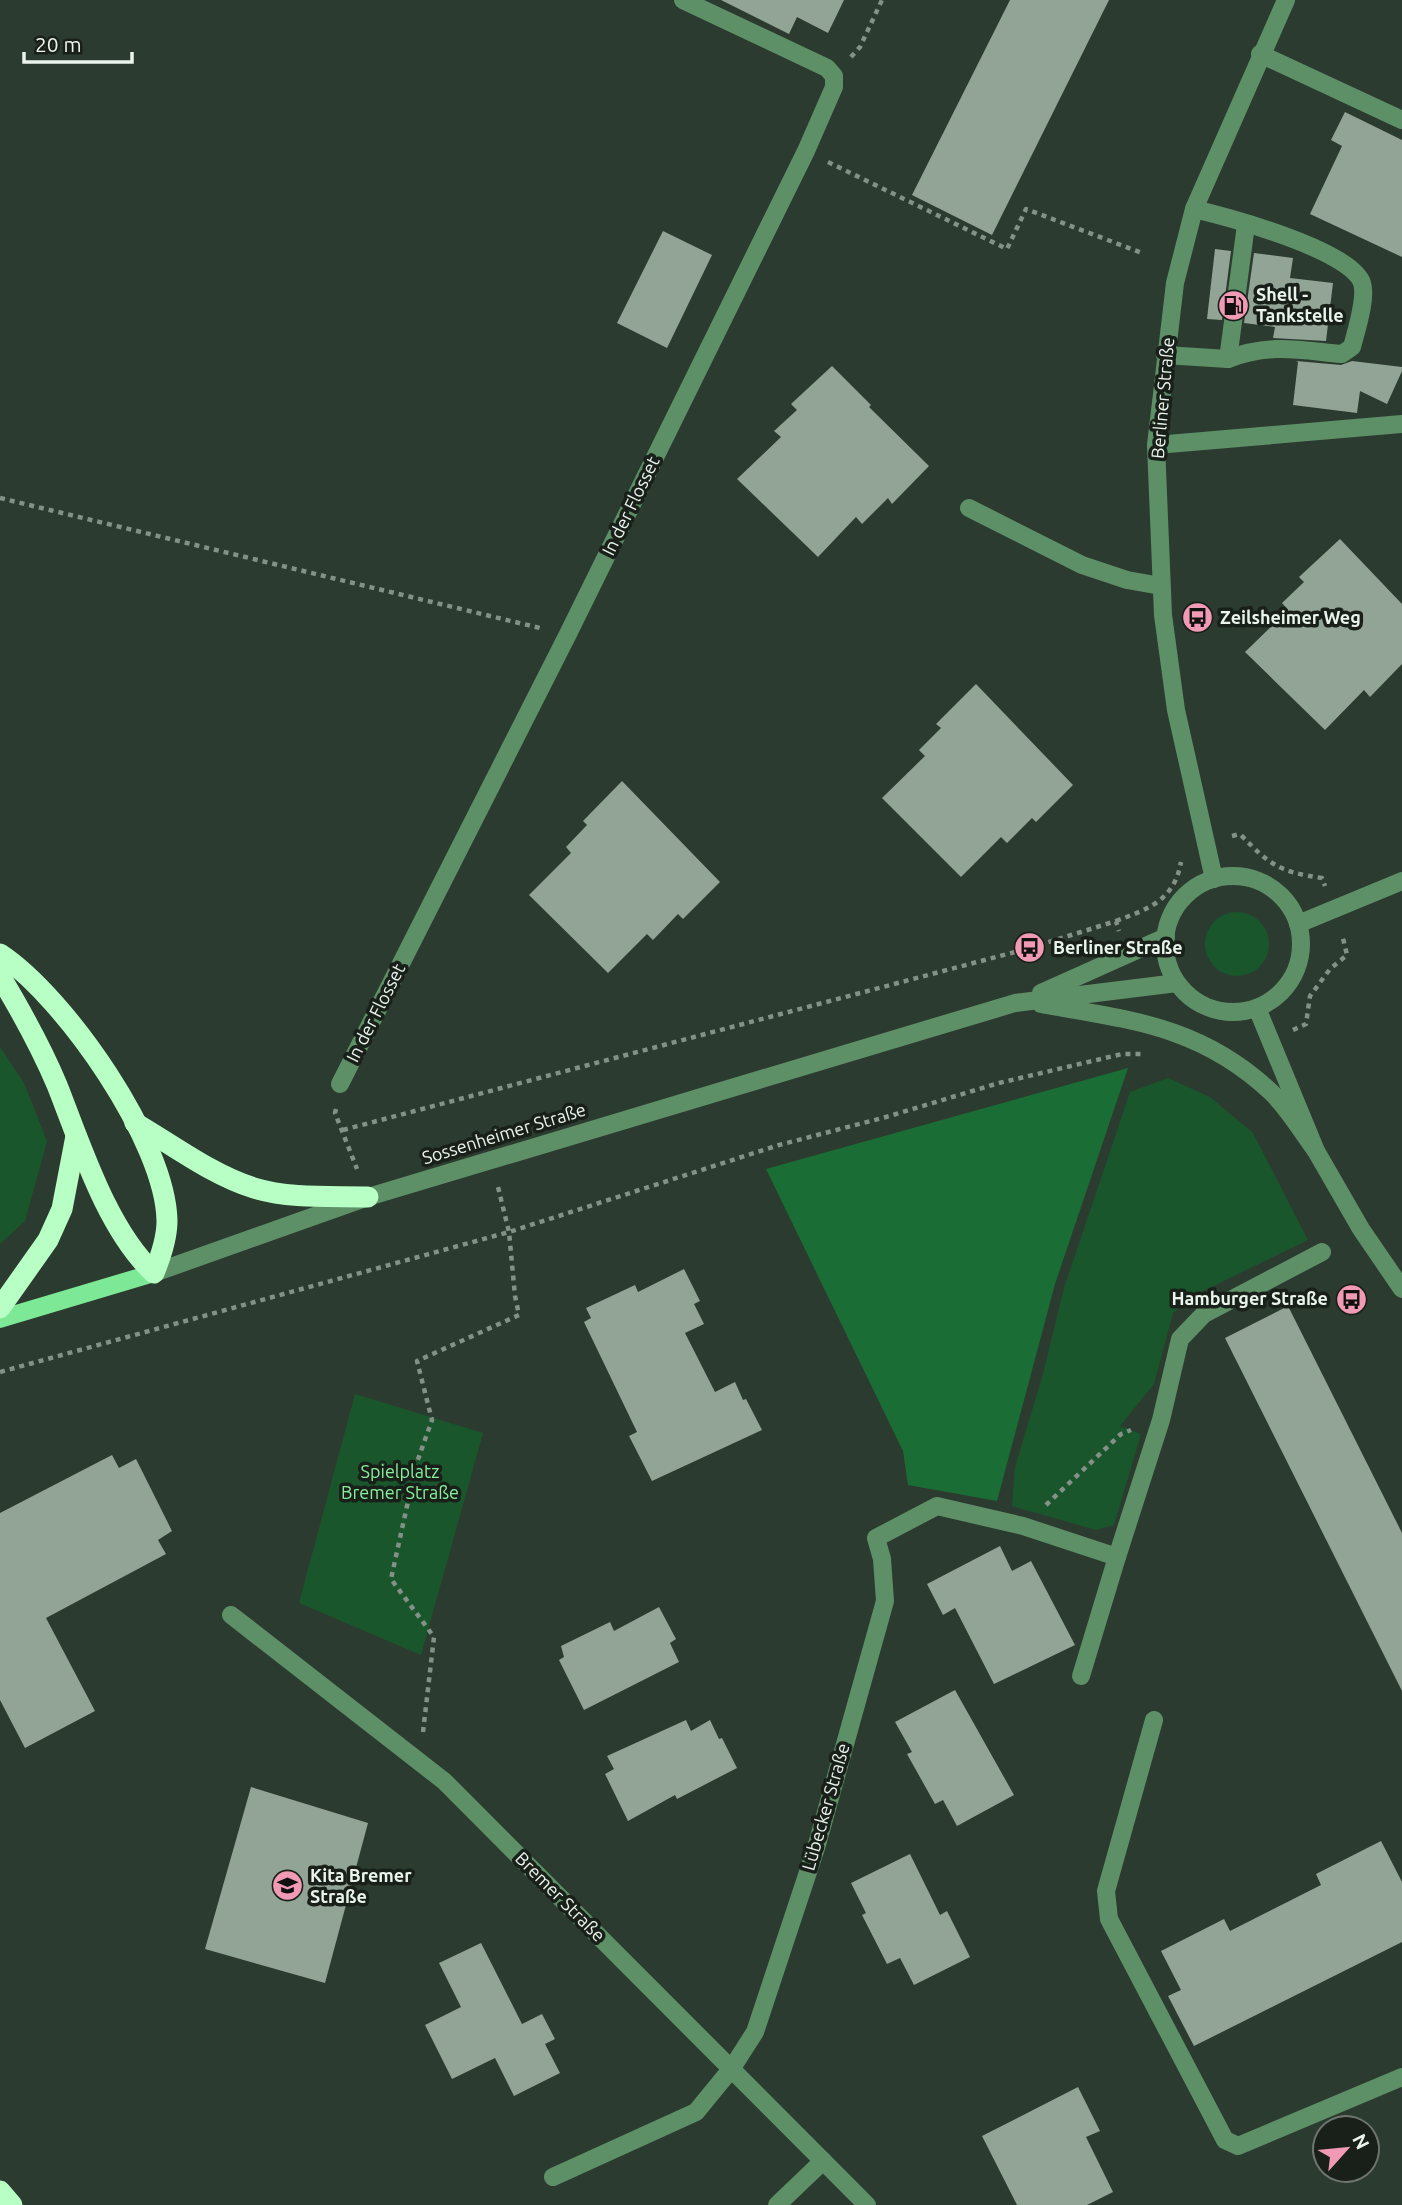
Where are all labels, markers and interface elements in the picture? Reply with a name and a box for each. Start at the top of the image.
scale bar [24,21,133,65]
text: 20 m [35,32,82,56]
place label: Shell - Tankstelle [1256,284,1344,325]
fuel station icon: Shell - Tankstelle [1216,288,1250,322]
street label: Berliner Straße [1147,336,1177,459]
street label: In der Flosset [597,453,663,558]
bus stop icon: Zeilsheimer Weg [1180,601,1214,635]
place label: Zeilsheimer Weg [1220,607,1361,627]
bus stop icon: Berliner Straße [1013,931,1047,965]
place label: Berliner Straße [1053,937,1183,957]
street label: In der Flosset [342,960,408,1065]
street label: Sossenheimer Straße [419,1099,588,1167]
bus stop icon: Hamburger Straße [1334,1282,1368,1316]
place label: Hamburger Straße [1171,1288,1328,1308]
park label: Spielplatz Bremer Straße [341,1461,459,1502]
street label: Lübecker Straße [797,1741,853,1873]
street label: Bremer Straße [512,1848,609,1945]
place label: Kita Bremer Straße [310,1865,412,1906]
school or university icon: Kita Bremer Straße [270,1869,304,1903]
north arrow [1311,2114,1381,2184]
text: N [1348,2130,1374,2153]

